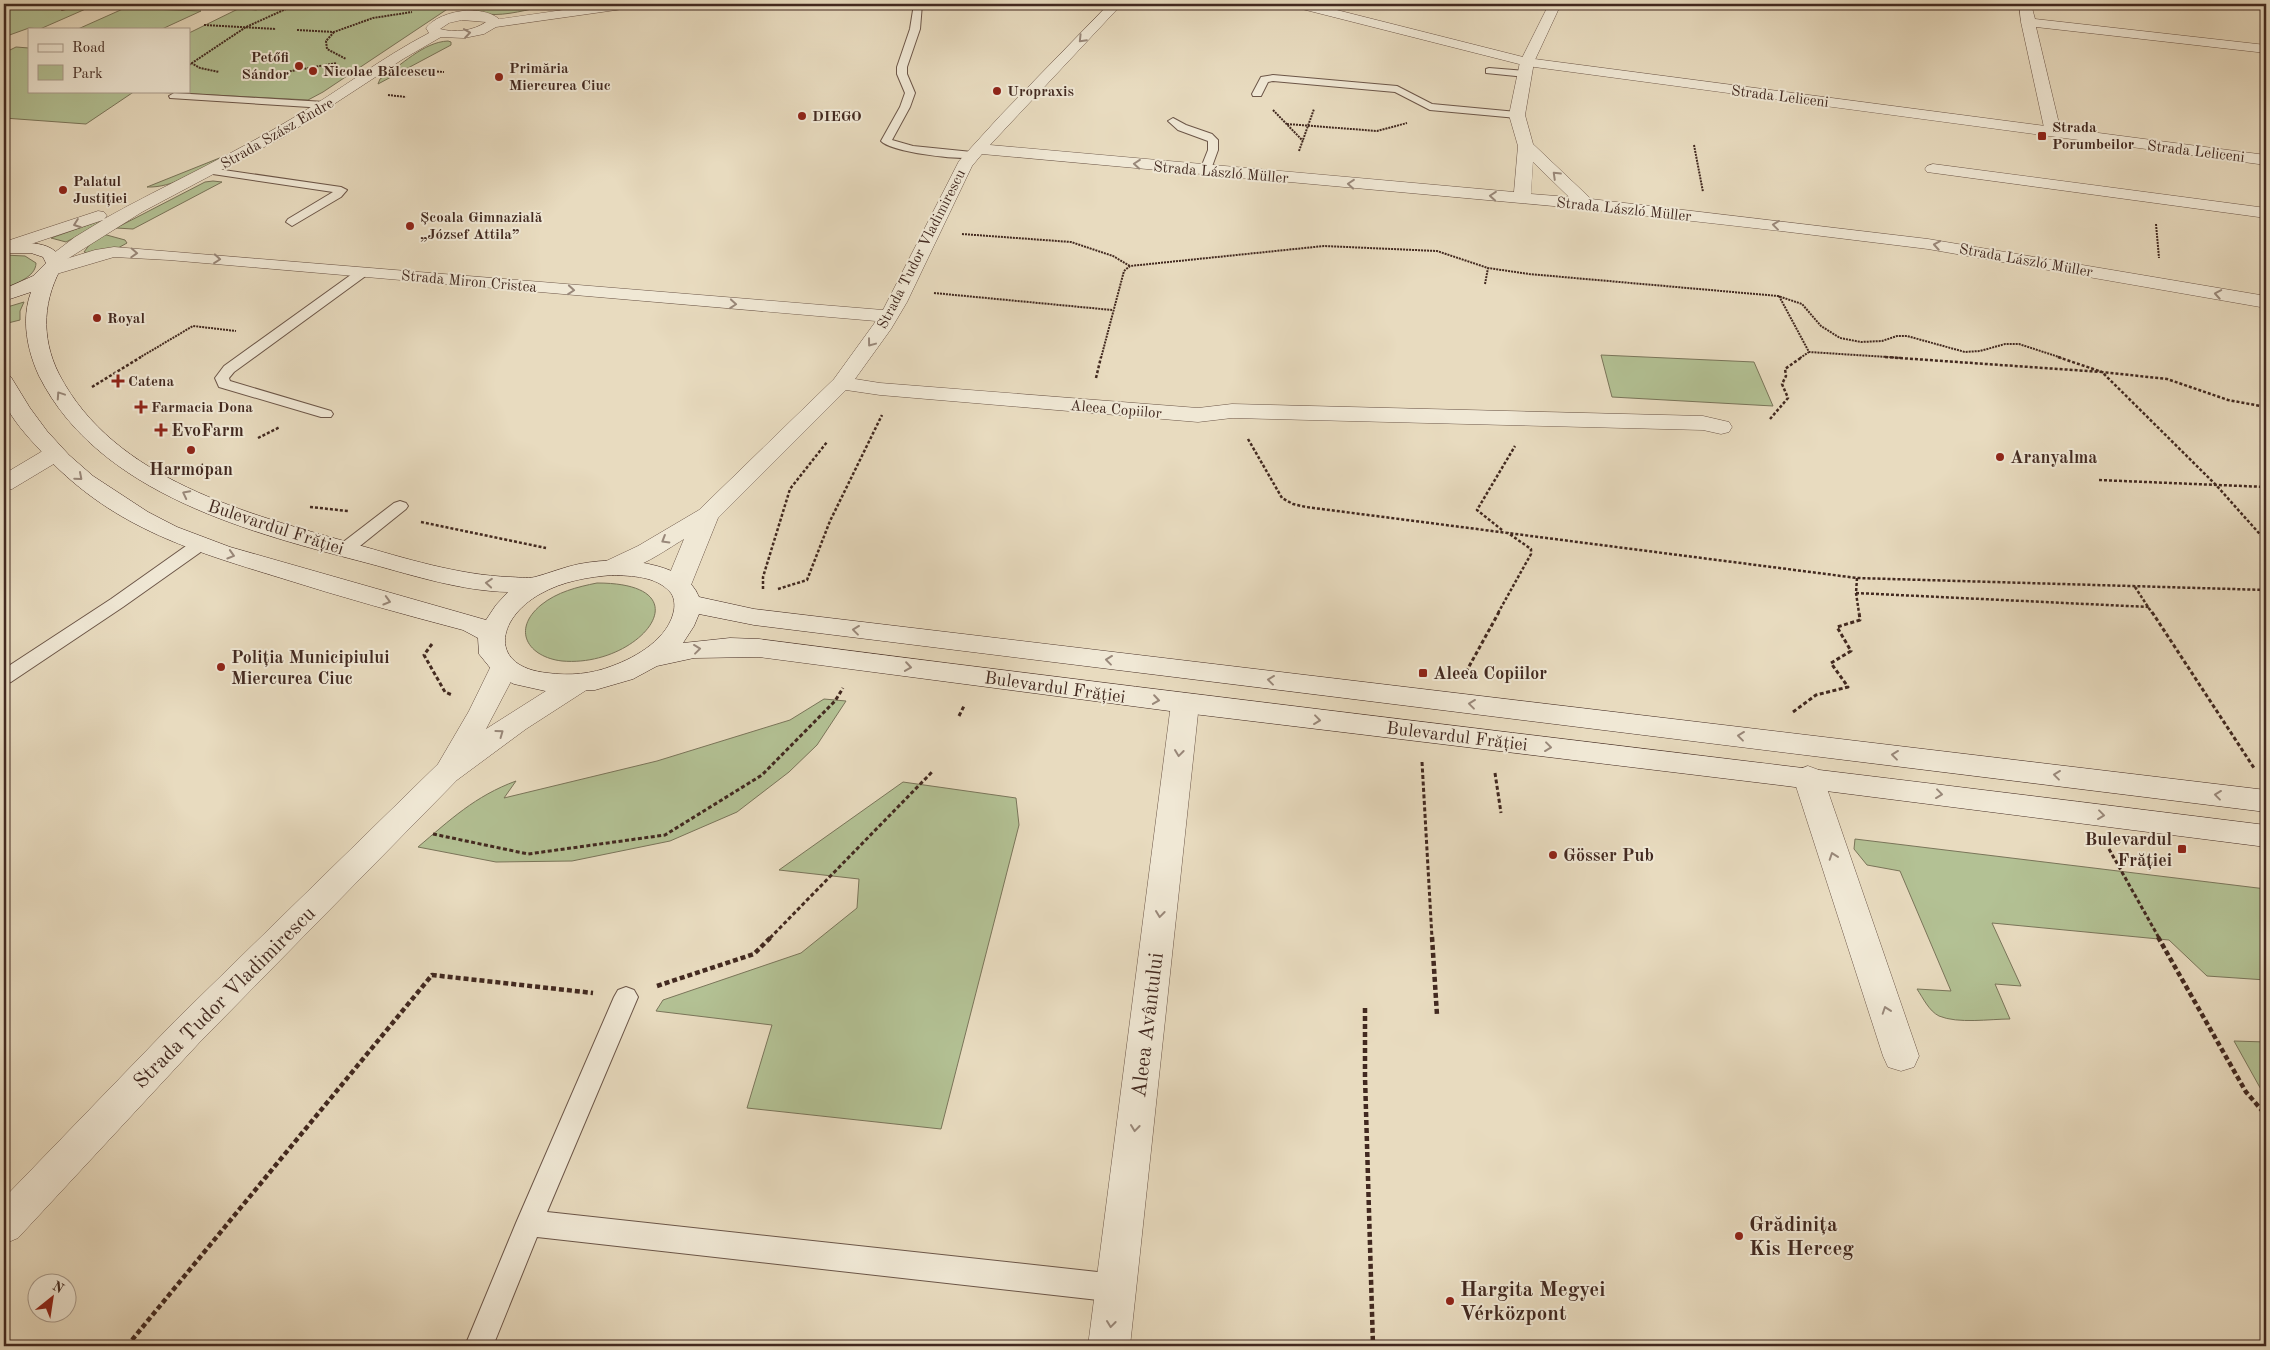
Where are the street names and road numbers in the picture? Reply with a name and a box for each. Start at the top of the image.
street label: Strada Leliceni [1730,84,1829,111]
street label: Strada Szász Endre [219,96,337,173]
street label: Strada Leliceni [2146,139,2245,166]
street label: Strada László Müller [1153,160,1289,187]
street label: Strada Tudor Vladimirescu [876,167,969,332]
street label: Strada László Müller [1556,196,1692,225]
street label: Strada László Müller [1958,242,2094,281]
street label: Strada Miron Cristea [400,269,538,296]
street label: Aleea Copiilor [1069,399,1162,422]
street label: Bulevardul Frăției [205,497,346,559]
street label: Bulevardul Frăției [983,669,1127,708]
street label: Bulevardul Frăției [1385,719,1529,756]
street label: Strada Tudor Vladimirescu [130,903,320,1093]
street label: Aleea Avântului [1129,951,1168,1099]

